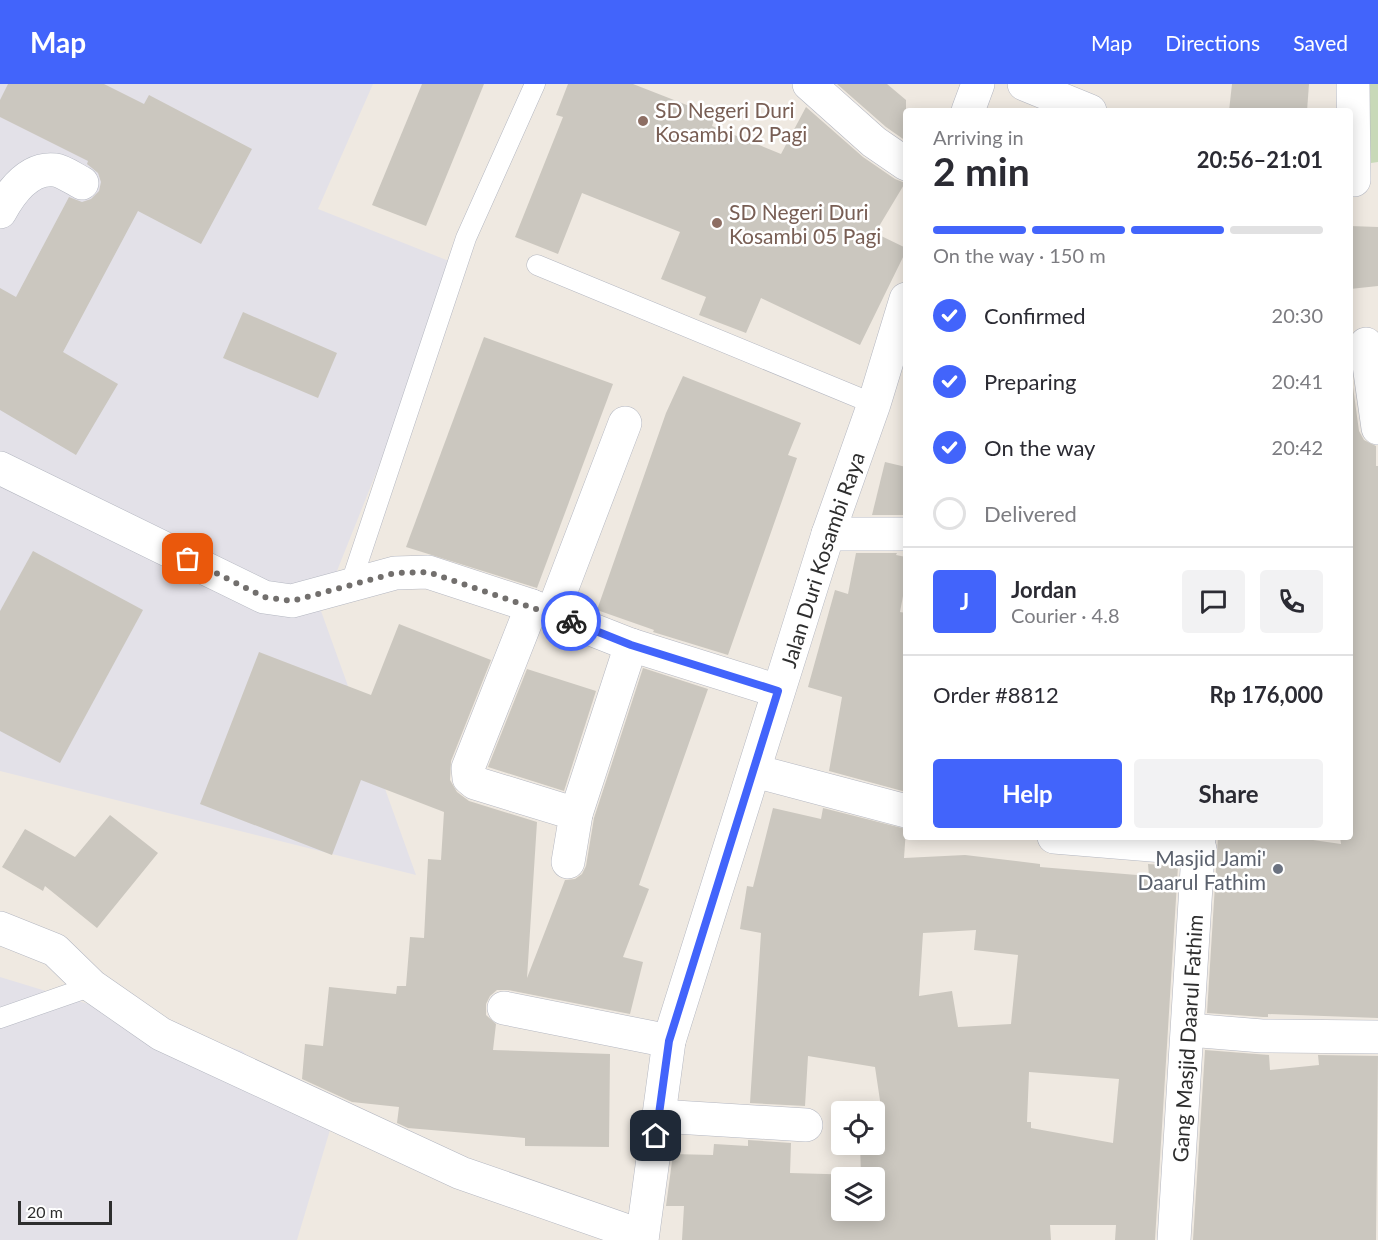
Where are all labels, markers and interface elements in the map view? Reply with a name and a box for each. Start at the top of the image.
text: Map [30,25,86,59]
text: Map [1091,30,1132,55]
text: Directions [1165,30,1260,55]
text: Saved [1293,30,1348,55]
place label: SD Negeri Duri Kosambi 02 Pagi [655,97,807,146]
marker: SD Negeri Duri Kosambi 02 Pagi [636,114,650,128]
text: Arriving in [933,125,1024,149]
text: 20:56–21:01 [1197,146,1323,173]
text: 2 min [933,148,1030,194]
place label: SD Negeri Duri Kosambi 05 Pagi [729,199,881,248]
marker: SD Negeri Duri Kosambi 05 Pagi [710,216,724,230]
text: On the way · 150 m [933,243,1106,267]
icon: check [933,299,966,332]
text: Confirmed [984,302,1086,329]
text: 20:30 [1272,303,1323,327]
icon: check [933,365,966,398]
text: Preparing [984,368,1076,395]
text: 20:41 [1272,369,1323,393]
icon: check [933,431,966,464]
text: On the way [984,434,1095,461]
text: 20:42 [1272,435,1323,459]
street label: Jalan Duri Kosambi Raya [775,448,869,670]
text: Delivered [984,500,1077,527]
pin [162,533,213,584]
icon: bag [171,542,204,575]
button: chat [1182,570,1245,633]
button: phone [1260,570,1323,633]
text: Jordan [1011,576,1077,603]
text: J [960,588,969,615]
courier [541,591,601,651]
text: Courier · 4.8 [1011,603,1120,627]
icon: bike [555,605,588,638]
text: Order #8812 [933,681,1059,708]
text: Rp 176,000 [1209,681,1323,708]
button: Help [933,759,1122,828]
button: Share [1134,759,1323,828]
place label: Masjid Jami' Daarul Fathim [1138,845,1266,894]
marker: Masjid Jami' Daarul Fathim [1271,862,1285,876]
street label: Gang Masjid Daarul Fathim [1166,914,1207,1163]
map controls [831,1101,885,1221]
button: locate [831,1101,885,1155]
pin [630,1110,681,1161]
icon: home [639,1119,672,1152]
button: layers [831,1167,885,1221]
scale bar [18,1198,112,1226]
text: 20 m [27,1202,63,1221]

